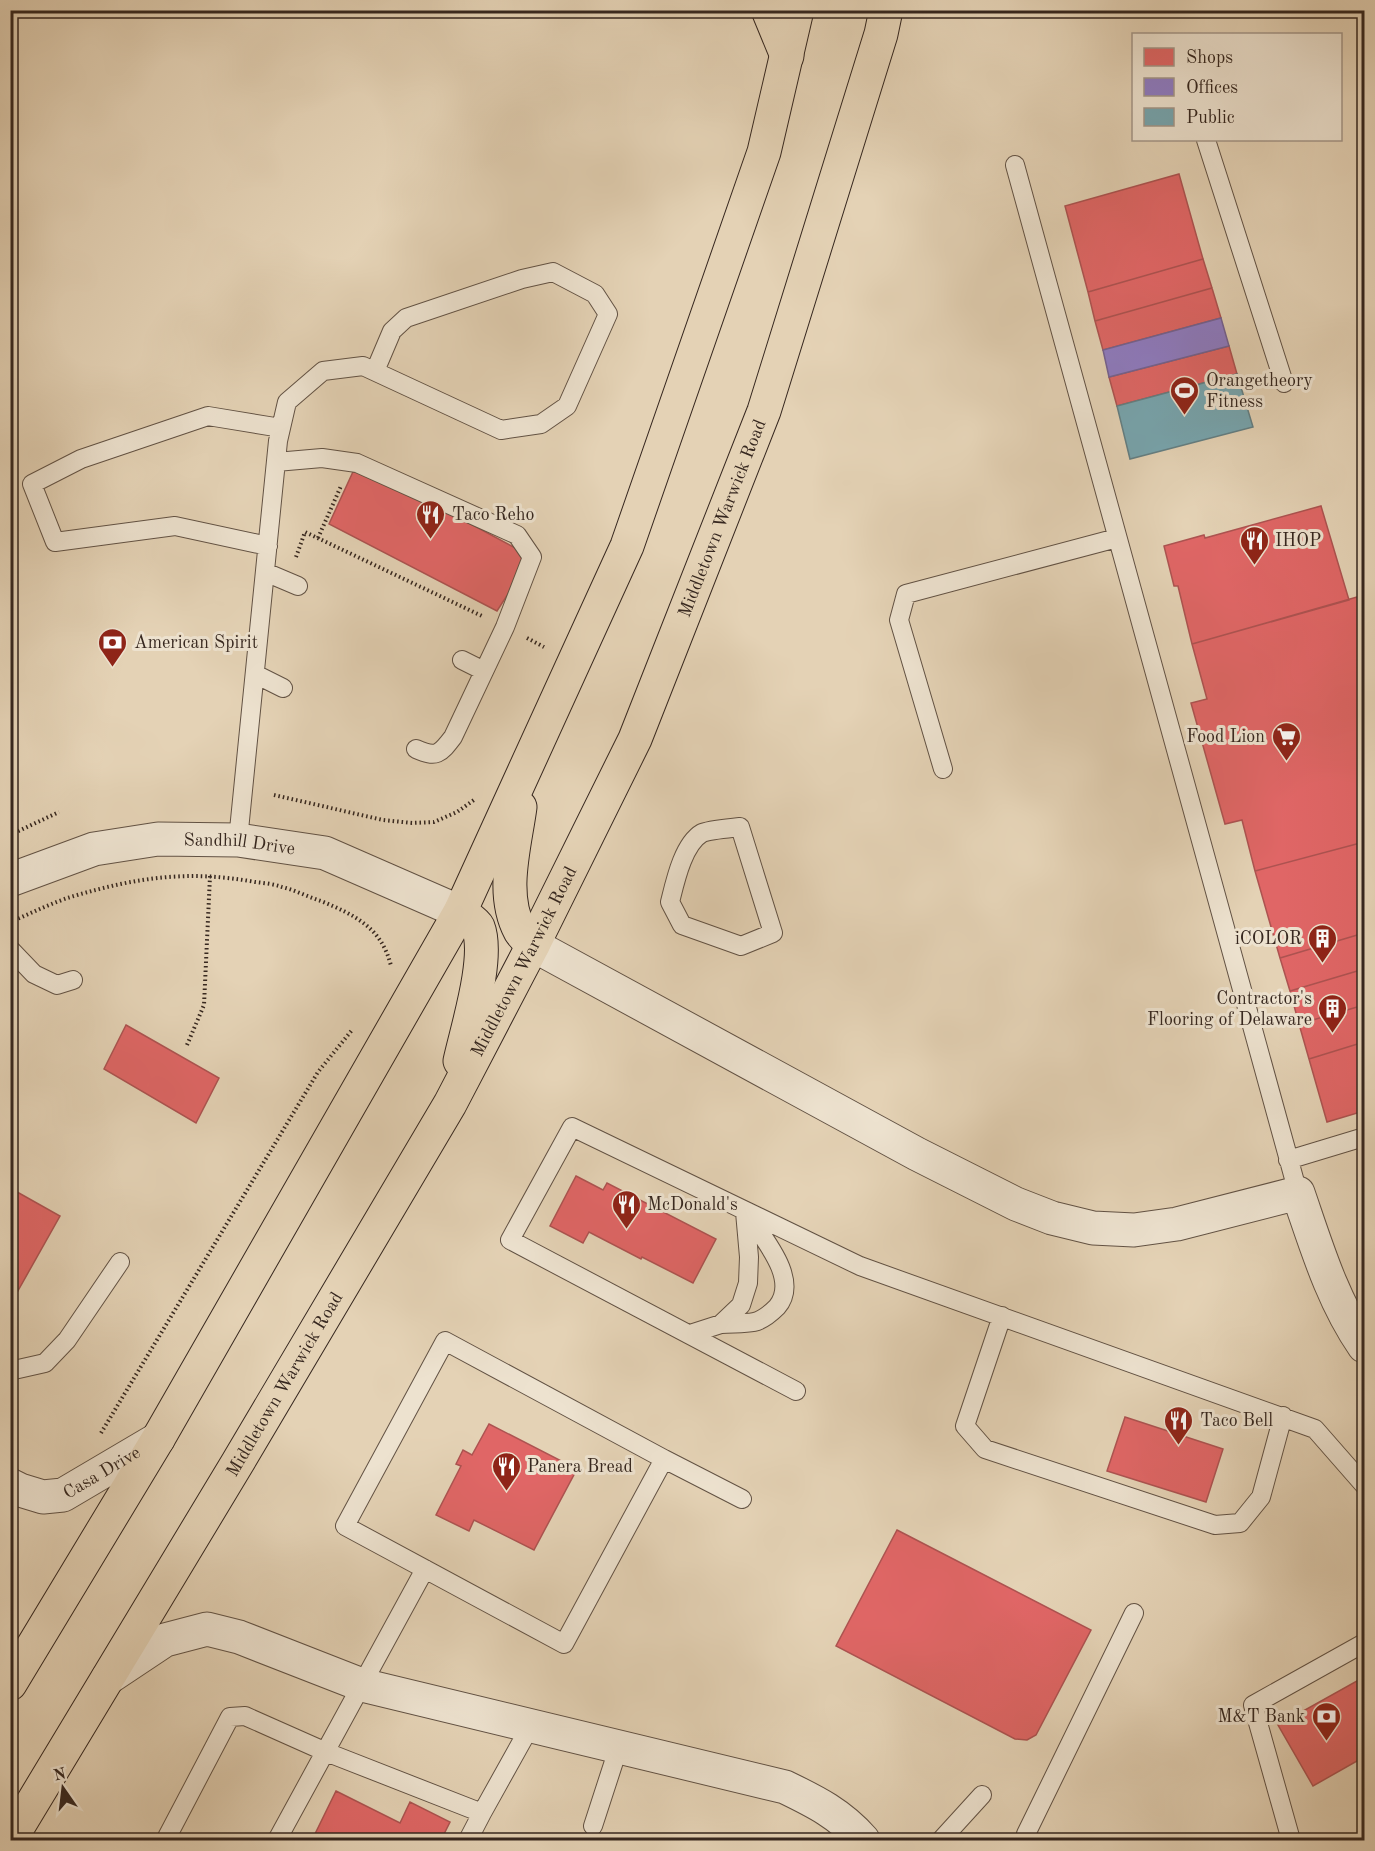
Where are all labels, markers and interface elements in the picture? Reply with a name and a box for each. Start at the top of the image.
legend [1132,33,1342,141]
text: Shops [1186,49,1233,67]
text: Offices [1186,79,1238,97]
text: Public [1186,109,1235,127]
place label: Orangetheory Fitness [1206,372,1313,411]
sports icon: Orangetheory Fitness [1169,374,1201,416]
street label: Middletown Warwick Road [676,417,770,620]
restaurant icon: Taco Reho [415,498,447,540]
place label: Taco Reho [452,506,535,524]
restaurant icon: IHOP [1238,524,1270,566]
place label: IHOP [1275,532,1321,550]
bank icon: American Spirit [97,626,129,668]
place label: American Spirit [134,634,258,652]
supermarket icon: Food Lion [1270,720,1302,762]
place label: Food Lion [1186,728,1265,746]
street label: Sandhill Drive [184,831,296,858]
street label: Middletown Warwick Road [468,864,580,1060]
building icon: iCOLOR [1307,922,1339,964]
place label: iCOLOR [1235,930,1302,948]
place label: Contractor's Flooring of Delaware [1147,990,1312,1029]
building icon: Contractor's Flooring of Delaware [1317,992,1349,1034]
restaurant icon: McDonald's [610,1188,642,1230]
place label: McDonald's [647,1196,738,1214]
street label: Middletown Warwick Road [223,1289,347,1480]
restaurant icon: Taco Bell [1163,1404,1195,1446]
place label: Taco Bell [1200,1412,1273,1430]
street label: Casa Drive [60,1444,144,1503]
restaurant icon: Panera Bread [490,1450,522,1492]
place label: Panera Bread [527,1458,633,1476]
bank icon: M&T Bank [1310,1700,1342,1742]
place label: M&T Bank [1217,1708,1305,1726]
north arrow [33,1758,93,1818]
text: N [52,1766,68,1785]

